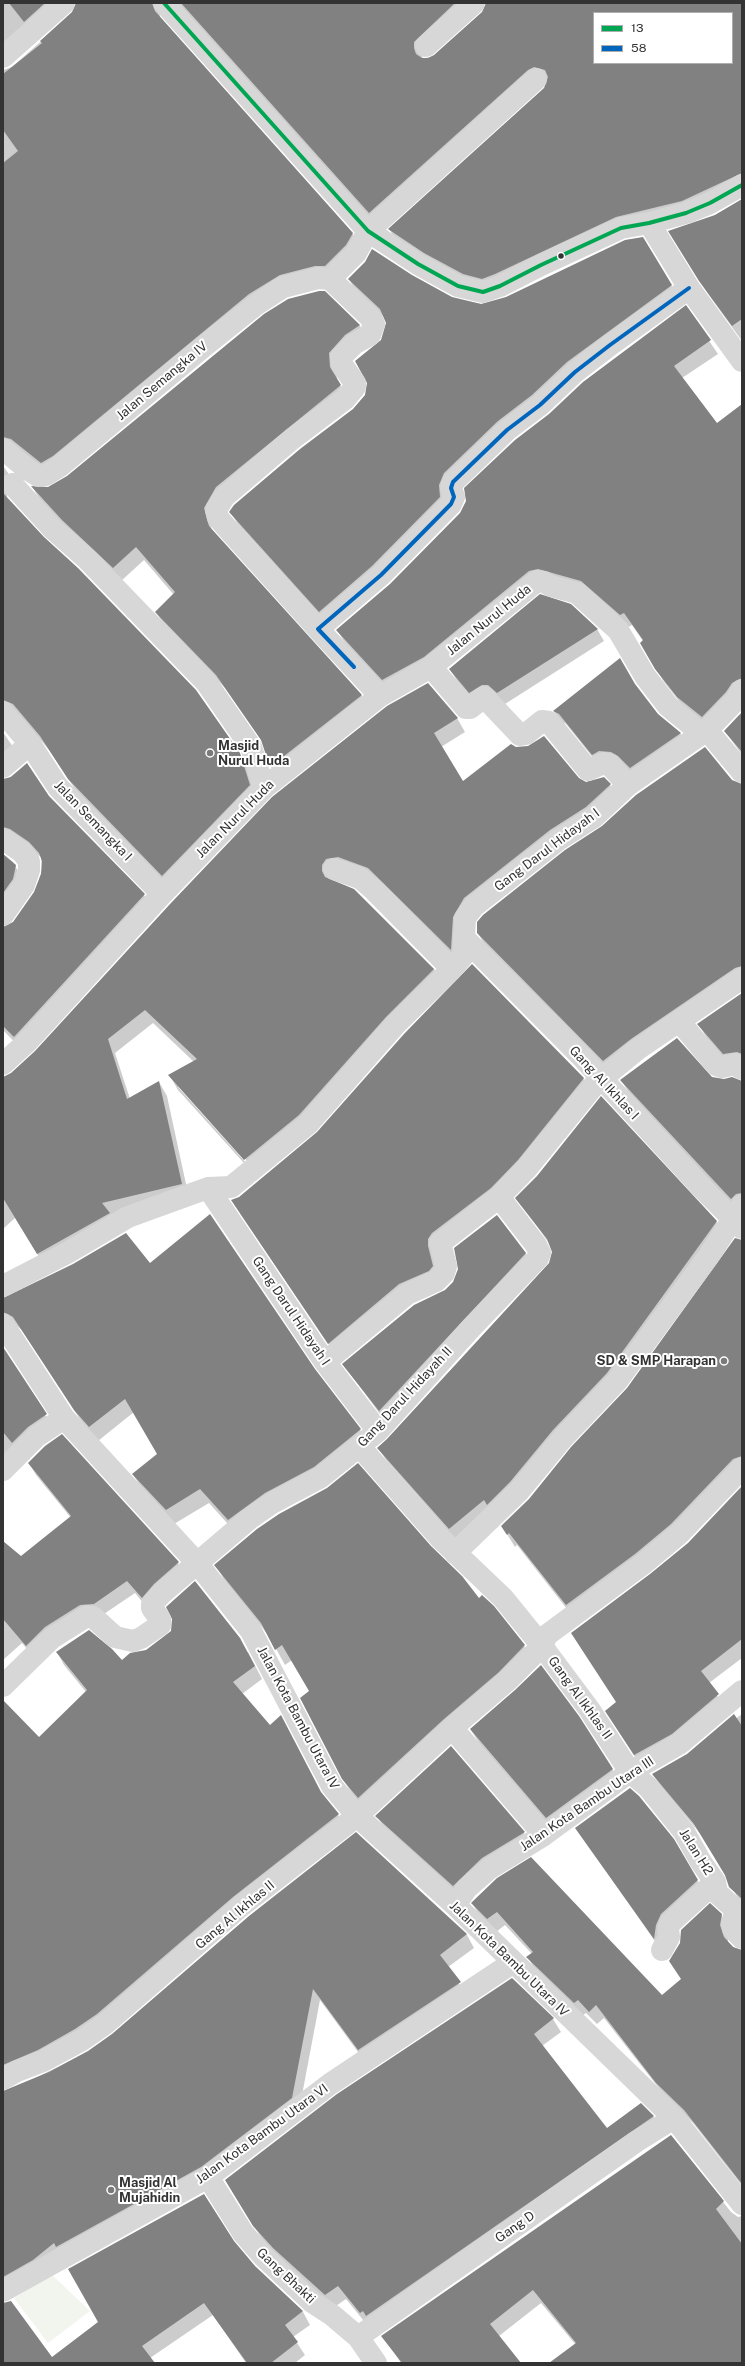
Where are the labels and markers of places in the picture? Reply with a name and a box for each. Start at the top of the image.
unlabelled marker [556,251,566,261]
place label: Masjid Nurul Huda [218,738,289,769]
marker: Masjid Nurul Huda [205,748,215,758]
place label: SD & SMP Harapan [596,1353,716,1369]
marker: SD & SMP Harapan [719,1356,729,1366]
place label: Masjid Al Mujahidin [119,2175,180,2206]
marker: Masjid Al Mujahidin [106,2185,116,2195]

